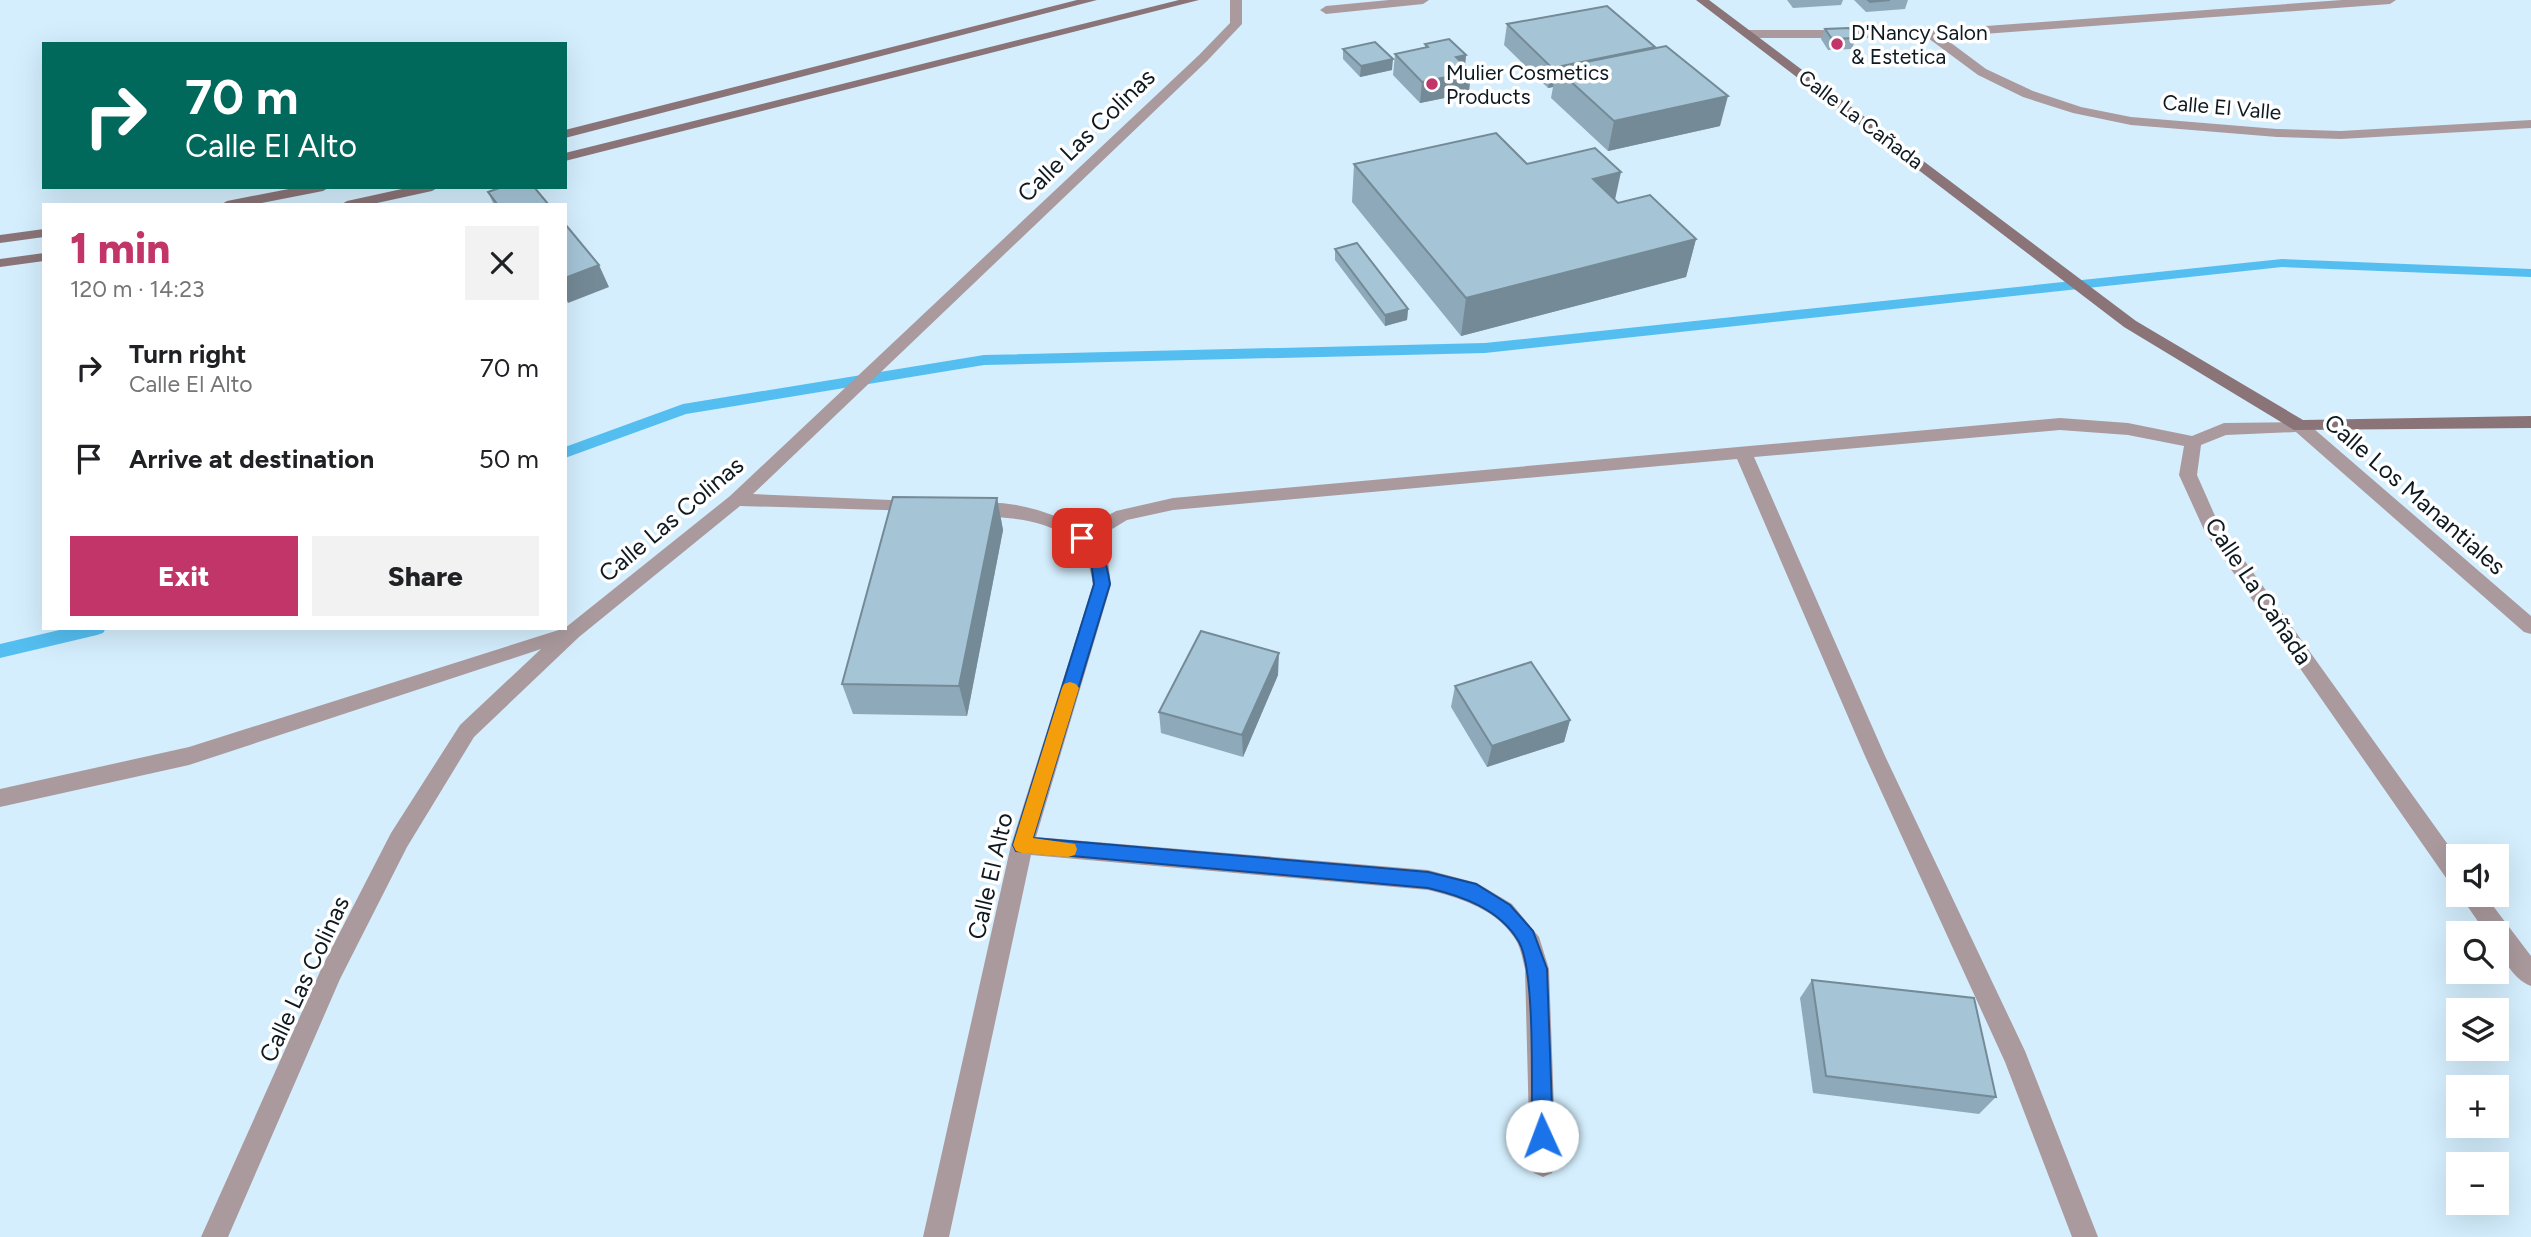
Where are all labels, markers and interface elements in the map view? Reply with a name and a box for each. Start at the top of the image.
place label: D'Nancy Salon & Estetica [1851,20,1988,69]
marker: D'Nancy Salon & Estetica [1829,36,1845,52]
place label: Mulier Cosmetics Products [1446,60,1609,109]
street label: Calle Las Colinas [1011,62,1161,208]
street label: Calle La Cañada [1794,64,1928,174]
text: 70 m [185,67,298,126]
icon: right [70,70,161,161]
marker: Mulier Cosmetics Products [1424,76,1440,92]
street label: Calle El Valle [2162,89,2282,125]
text: Calle El Alto [185,127,357,165]
text: 1 min [70,223,170,274]
button: close [465,226,539,300]
text: 120 m · 14:23 [70,275,205,303]
text: Turn right [129,338,246,370]
icon: right [70,349,108,387]
text: 70 m [480,352,539,384]
text: Calle El Alto [129,370,253,398]
street label: Calle Los Manantiales [2318,407,2512,581]
icon: arrive [70,440,108,478]
text: Arrive at destination [129,443,374,475]
text: 50 m [479,443,539,475]
street label: Calle Las Colinas [593,450,749,588]
pin [1052,508,1112,568]
street label: Calle La Cañada [2199,512,2319,670]
icon: arrive [1063,519,1101,557]
button: Exit [70,536,298,616]
button: Share [312,536,539,616]
street label: Calle El Alto [961,810,1019,942]
map controls [2446,844,2509,1215]
button: sound [2446,844,2509,907]
street label: Calle Las Colinas [253,891,355,1067]
button: search [2446,921,2509,984]
button: layers [2446,998,2509,1061]
button: + [2446,1075,2509,1138]
position arrow [1505,1099,1579,1173]
button: − [2446,1152,2509,1215]

